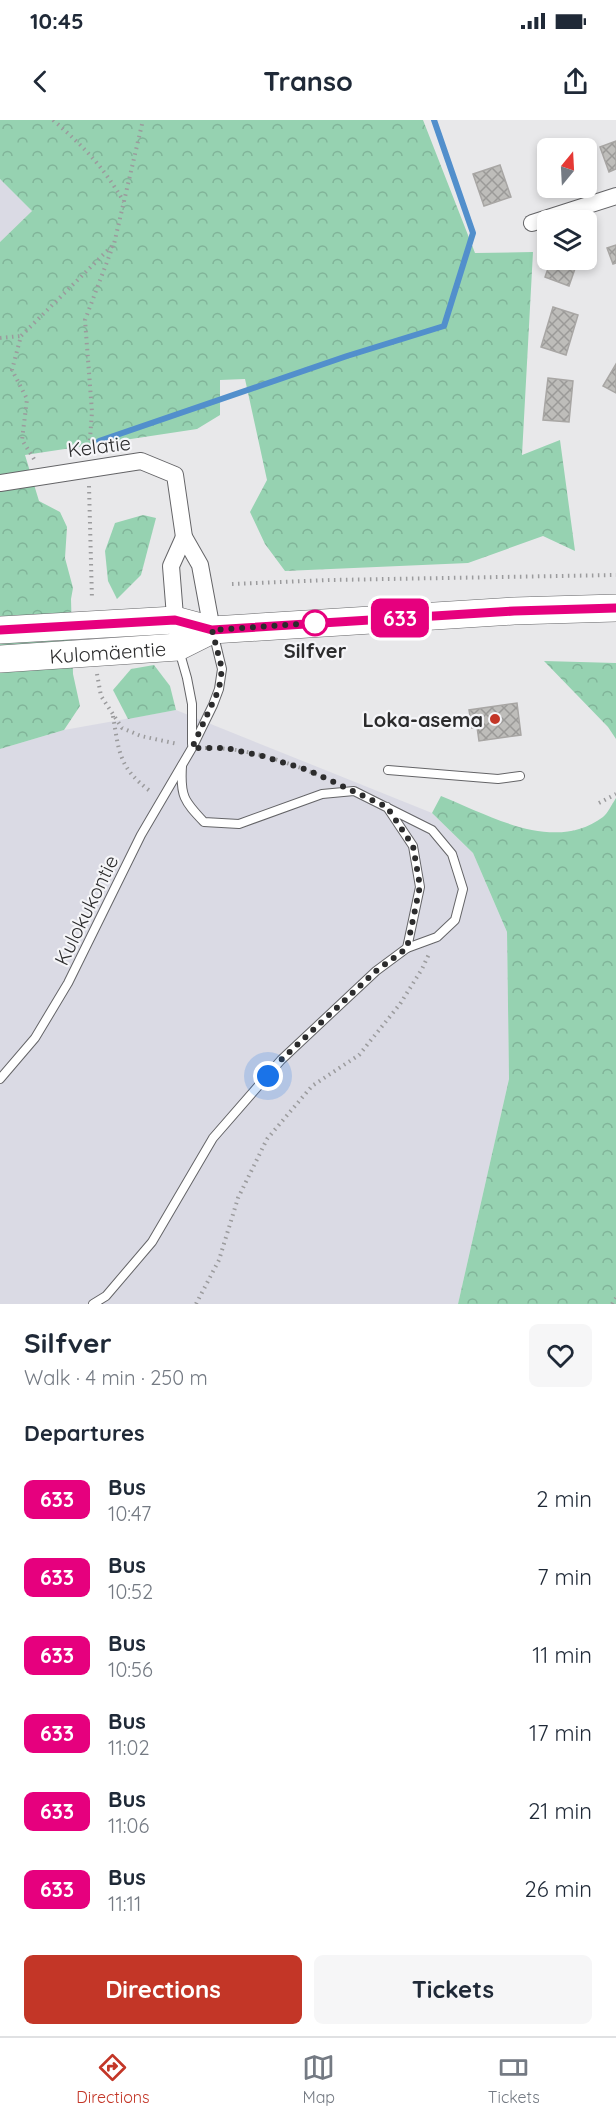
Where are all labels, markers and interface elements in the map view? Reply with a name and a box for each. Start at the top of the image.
text: 10:45 [30,7,84,35]
text: Transo [263,64,353,98]
icon: back [24,65,57,98]
icon: share [559,65,592,98]
north arrow [537,138,597,198]
map controls [537,138,597,270]
button: layers [537,210,597,270]
street label: Kelatie [66,430,132,462]
line badge: 633 [366,598,434,638]
text: 633 [383,605,417,631]
marker: Silfver [302,610,328,636]
street label: Kulomäentie [49,635,167,668]
place label: Silfver [284,638,347,663]
place label: Loka-asema [363,707,483,732]
marker: Loka-asema [488,712,502,726]
street label: Kulokukontie [49,851,123,969]
your location [253,1061,283,1091]
button: heart [529,1324,592,1387]
text: Silfver [24,1325,112,1360]
text: Walk · 4 min · 250 m [24,1365,208,1390]
text: Departures [24,1419,145,1447]
text: Bus [108,1473,146,1501]
text: 2 min [536,1485,592,1513]
text: 633 [40,1486,74,1512]
text: 10:47 [108,1501,151,1526]
text: Bus [108,1551,146,1579]
text: 7 min [537,1563,592,1591]
text: 633 [40,1564,74,1590]
text: 10:52 [108,1579,153,1604]
text: Bus [108,1629,146,1657]
text: 11 min [532,1641,592,1669]
text: 633 [40,1642,74,1668]
text: 10:56 [108,1657,153,1682]
text: Bus [108,1707,146,1735]
text: 17 min [529,1719,592,1747]
text: 633 [40,1720,74,1746]
text: 11:02 [108,1735,150,1760]
text: Bus [108,1785,146,1813]
text: 21 min [528,1797,592,1825]
text: 633 [40,1798,74,1824]
text: 11:06 [108,1813,149,1838]
text: Bus [108,1863,146,1891]
text: 26 min [524,1875,592,1903]
text: 633 [40,1876,74,1902]
text: 11:11 [108,1891,141,1916]
button: Directions [24,1955,302,2024]
button: Tickets [314,1955,592,2024]
tab: Directions [76,2051,150,2107]
tab: Map [302,2051,335,2107]
tab: Tickets [488,2051,540,2107]

